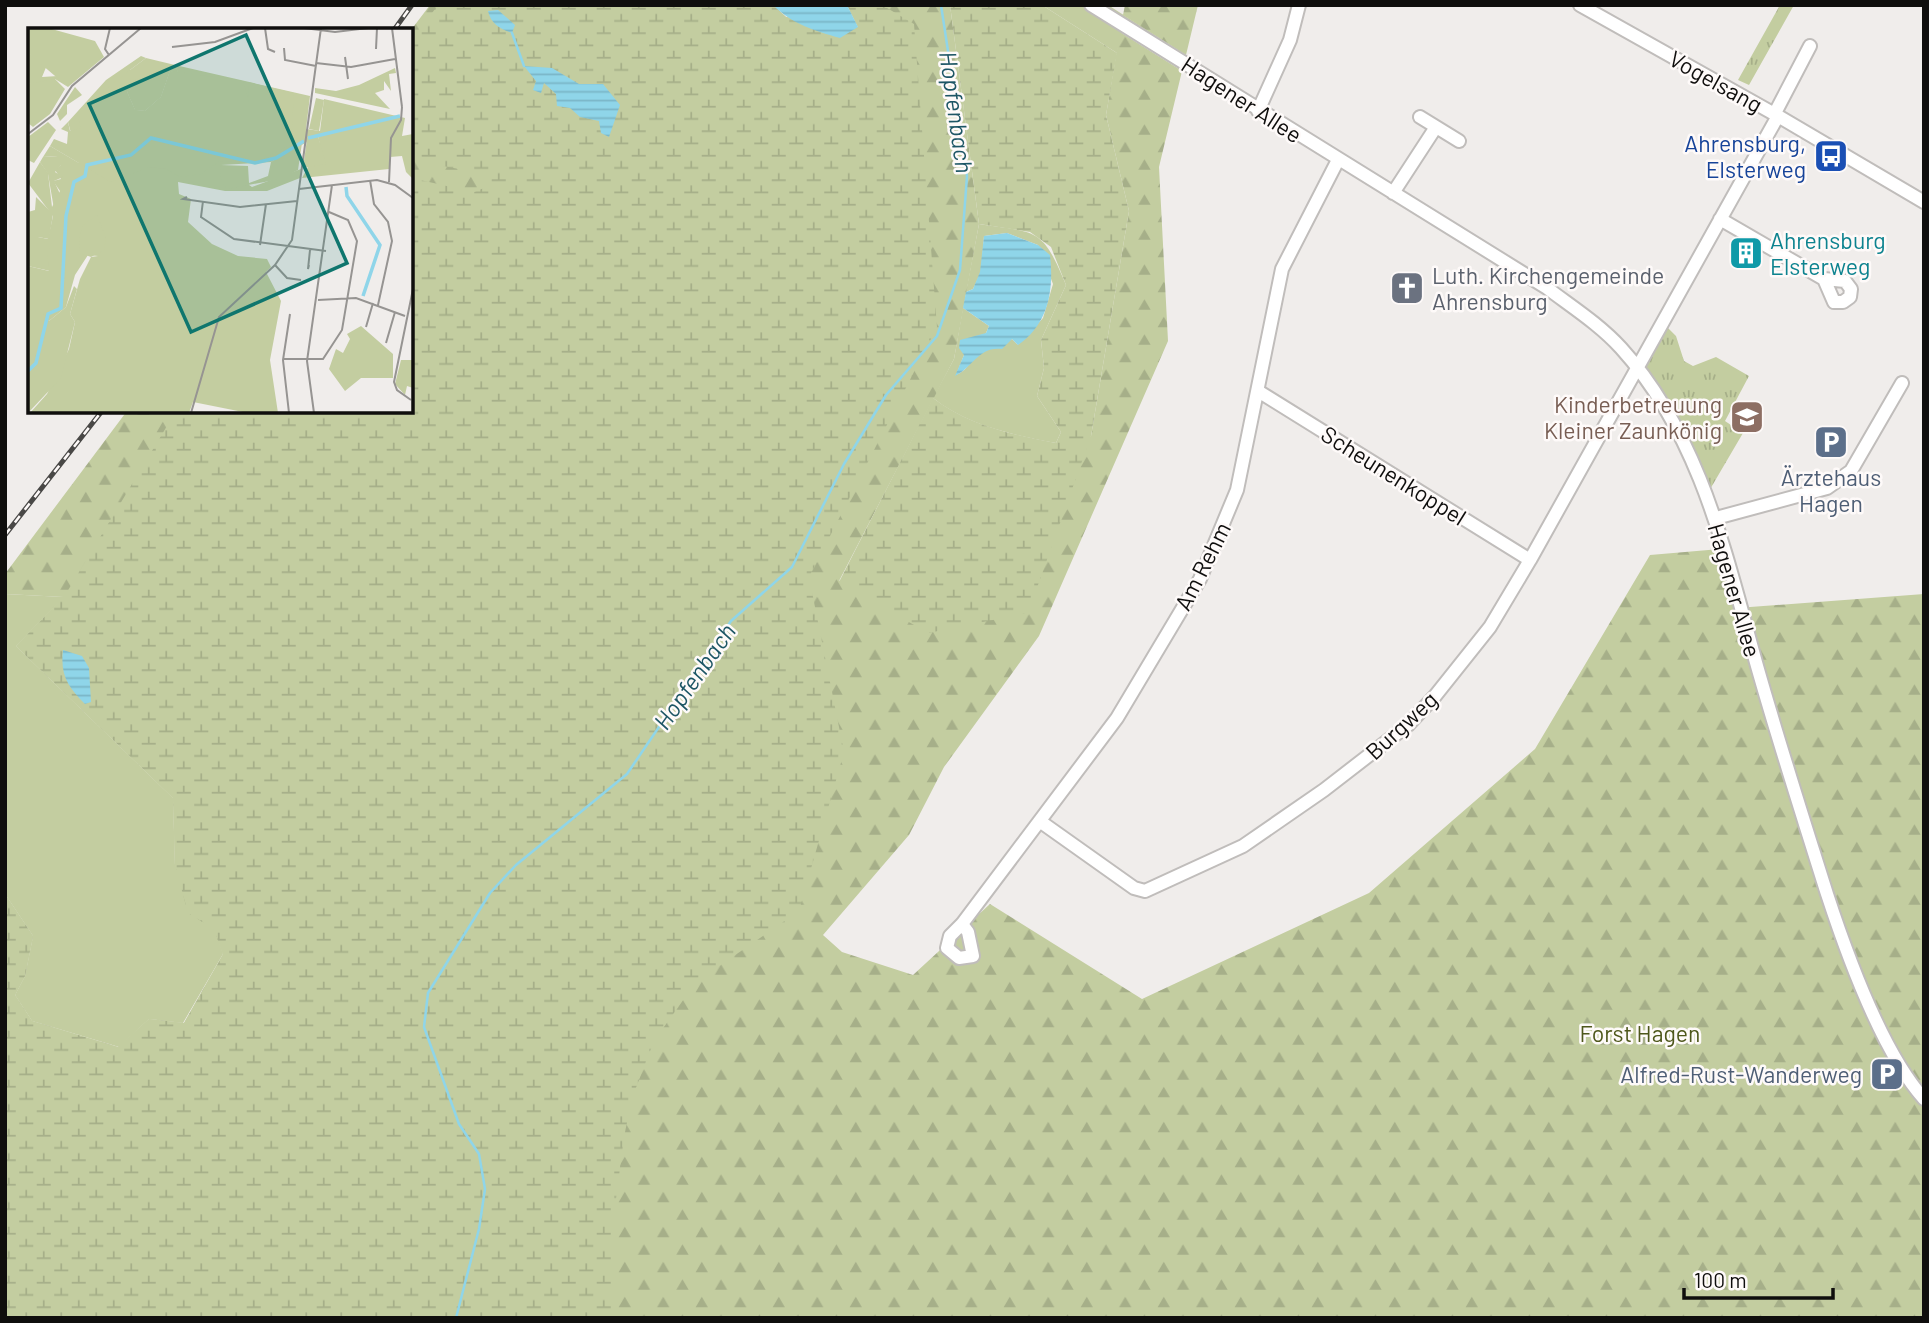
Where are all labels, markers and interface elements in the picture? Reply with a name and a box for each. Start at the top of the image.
inset map [28,28,413,413]
street label: Vogelsang [1664,44,1768,118]
water label: Hopfenbach [934,49,980,175]
street label: Hagener Allee [1177,50,1307,148]
place label: Ahrensburg, Elsterweg [1684,129,1806,183]
bus stop icon: Ahrensburg, Elsterweg [1812,137,1850,175]
place label: Ahrensburg Elsterweg [1770,226,1886,280]
building icon: Ahrensburg Elsterweg [1727,234,1765,272]
place label: Luth. Kirchengemeinde Ahrensburg [1432,261,1664,315]
church icon: Luth. Kirchengemeinde Ahrensburg [1388,269,1426,307]
place label: Kinderbetreuung Kleiner Zaunkönig [1544,390,1722,444]
school or university icon: Kinderbetreuung Kleiner Zaunkönig [1728,398,1766,436]
street label: Scheunenkoppel [1316,419,1472,531]
parking icon: Ärztehaus Hagen [1812,423,1850,461]
place label: Ärztehaus Hagen [1781,463,1881,517]
street label: Am Rehm [1168,517,1236,615]
street label: Hagener Allee [1703,520,1767,660]
water label: Hopfenbach [647,617,741,735]
street label: Burgweg [1359,685,1443,765]
park label: Forst Hagen [1580,1019,1700,1047]
parking icon: Alfred-Rust-Wanderweg [1868,1055,1906,1093]
place label: Alfred-Rust-Wanderweg [1620,1060,1862,1088]
scale bar [1684,1256,1833,1300]
text: 100 m [1694,1267,1747,1292]

